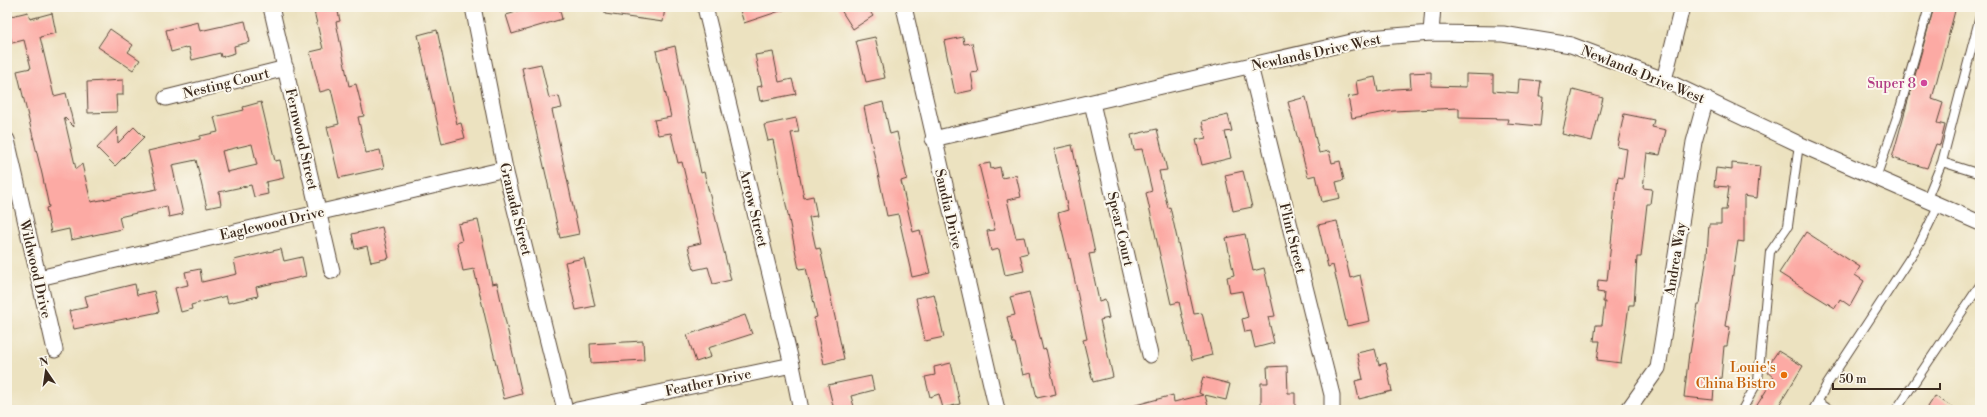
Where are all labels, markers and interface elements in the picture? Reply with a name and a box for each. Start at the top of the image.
street label: Newlands Drive West [1250,30,1383,76]
street label: Newlands Drive West [1578,42,1707,108]
street label: Nesting Court [181,65,271,103]
place label: Super 8 [1867,75,1916,93]
marker: Super 8 [1919,78,1929,88]
street label: Fernwood Street [281,87,322,192]
street label: Granada Street [495,161,535,257]
street label: Arrow Street [734,166,771,249]
street label: Sandia Drive [930,167,966,251]
street label: Spear Court [1103,190,1137,268]
street label: Flint Street [1275,201,1310,275]
street label: Eaglewood Drive [218,203,326,245]
street label: Wildwood Drive [15,217,55,320]
street label: Andrea Way [1661,221,1691,298]
north arrow [26,351,66,391]
text: N [38,354,50,370]
place label: Louie's China Bistro [1696,359,1776,393]
street label: Feather Drive [664,365,753,401]
scale bar [1833,365,1940,391]
marker: Louie's China Bistro [1779,370,1789,380]
text: 50 m [1839,372,1867,387]

